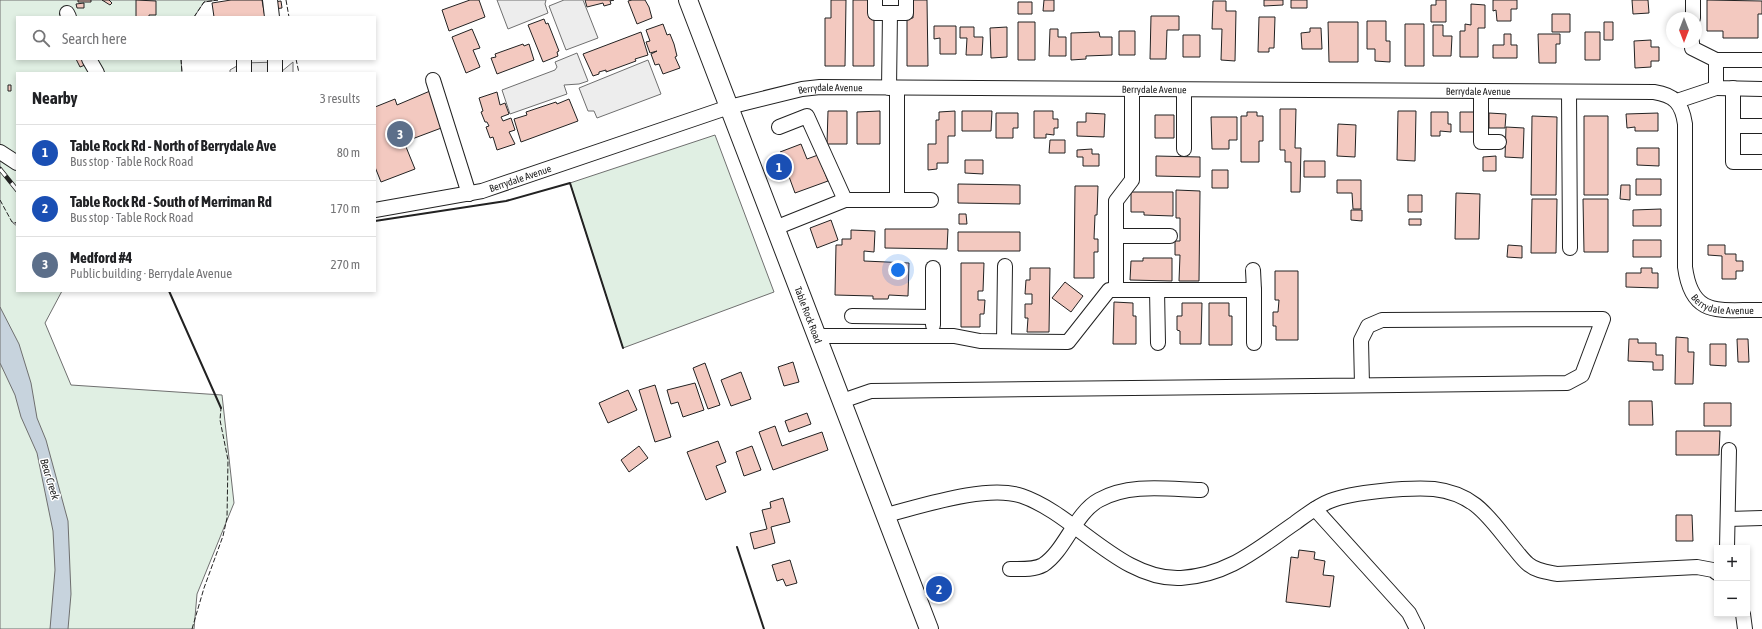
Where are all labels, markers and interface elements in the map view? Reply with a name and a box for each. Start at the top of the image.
north arrow [1666,12,1702,48]
search box [16,16,376,60]
icon: search [30,27,52,49]
text: Search here [62,30,127,47]
street label: Berrydale Avenue [797,82,863,96]
street label: Berrydale Avenue [1122,84,1187,95]
street label: Berrydale Avenue [1446,86,1511,97]
text: Nearby [32,88,78,108]
text: 3 results [320,91,360,106]
pin: 3 [387,119,413,149]
text: Table Rock Rd - North of Berrydale Ave [70,137,276,154]
text: 1 [42,145,48,160]
text: 80 m [337,145,360,160]
pin: 1 [766,152,792,182]
text: Bus stop · Table Rock Road [70,154,193,169]
street label: Berrydale Avenue [488,163,553,194]
text: Table Rock Rd - South of Merriman Rd [70,193,272,210]
text: 2 [42,201,48,216]
text: 170 m [331,201,360,216]
text: Bus stop · Table Rock Road [70,210,193,225]
text: Medford #4 [70,249,132,266]
text: 3 [42,257,48,272]
text: 270 m [331,257,360,272]
your location [888,260,908,280]
text: Public building · Berrydale Avenue [70,266,232,281]
street label: Table Rock Road [792,285,824,345]
street label: Berrydale Avenue [1689,292,1754,316]
water label: Bear Creek [38,457,62,501]
map controls [1714,545,1750,617]
button: + [1714,545,1750,581]
pin: 2 [926,574,952,604]
button: − [1714,581,1750,617]

